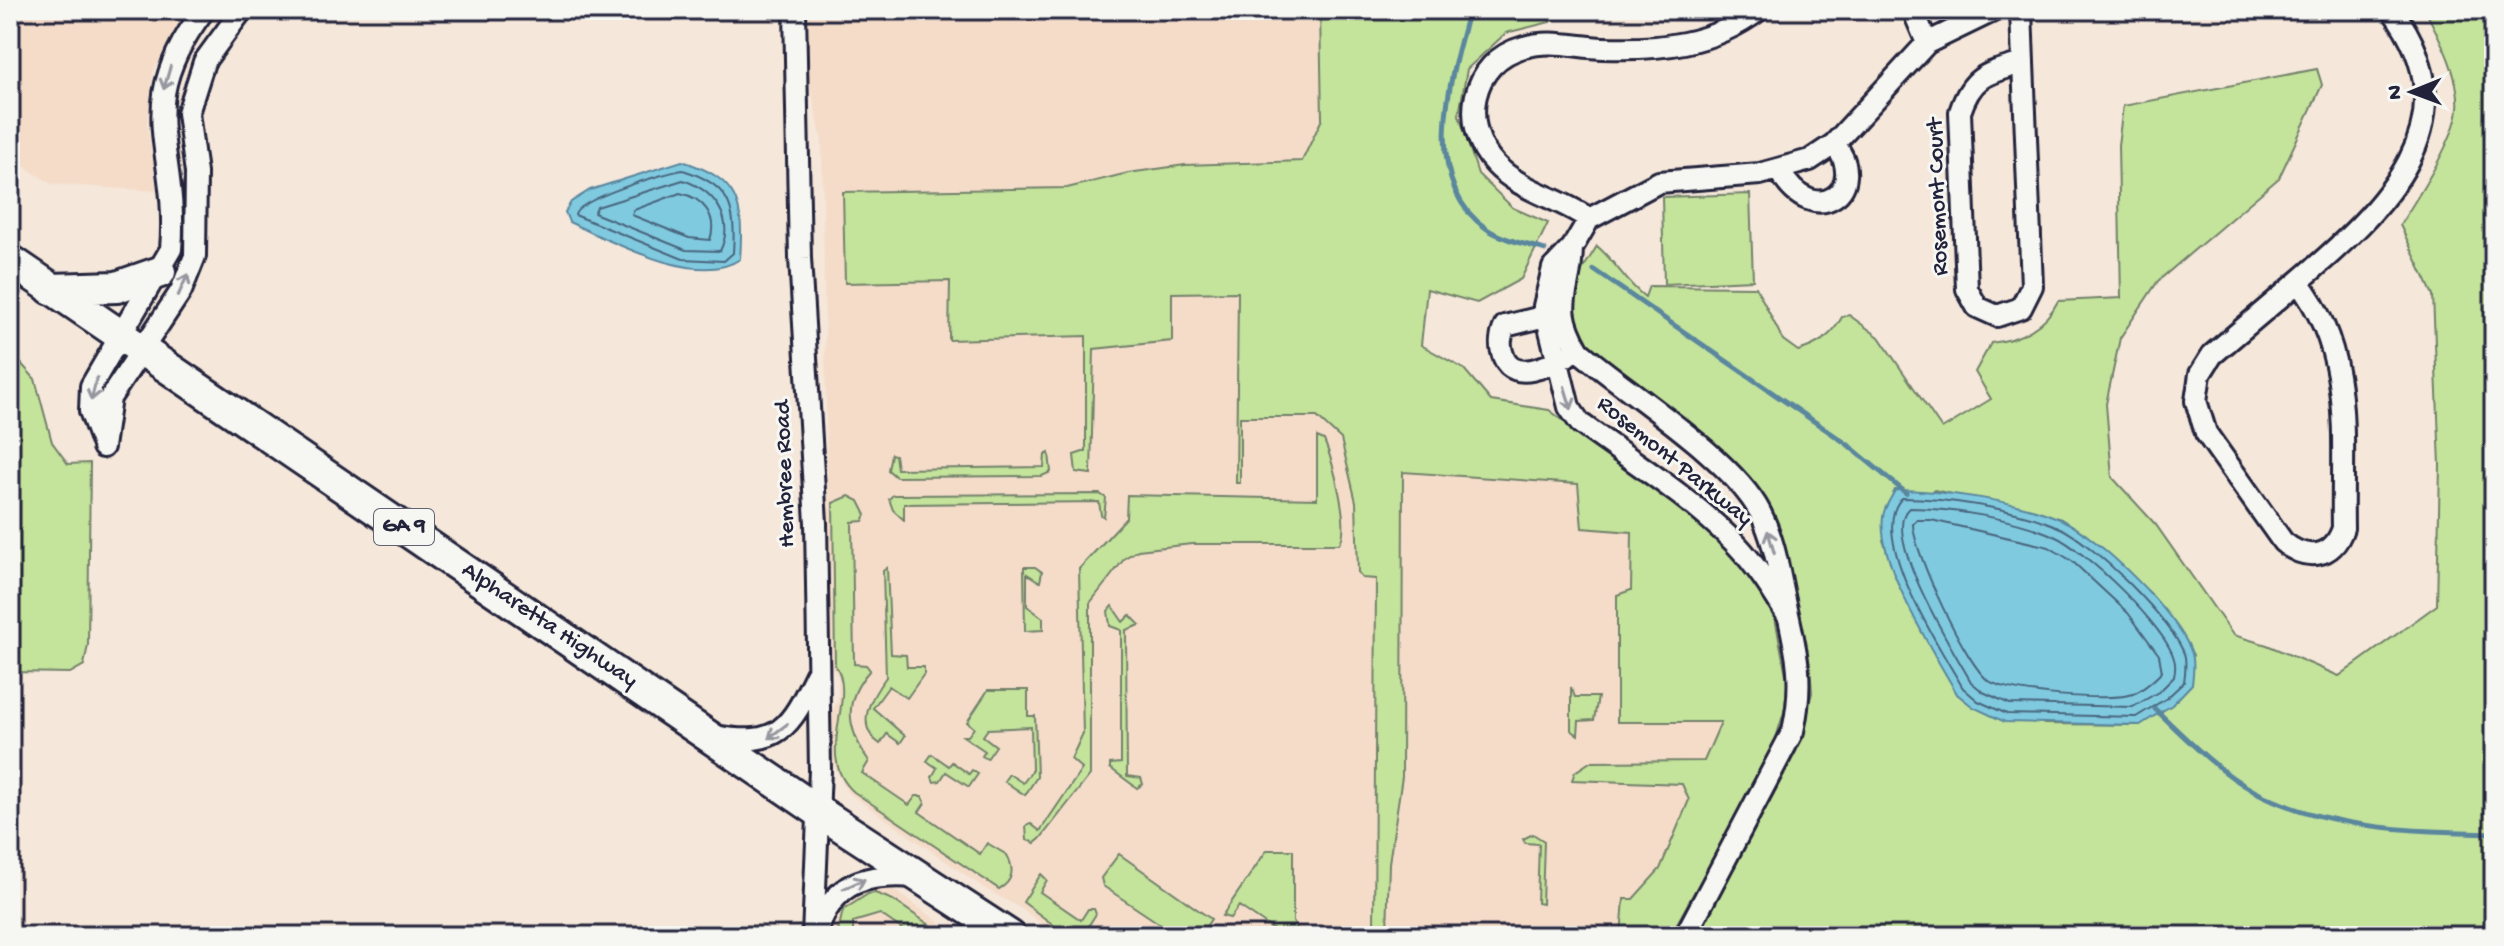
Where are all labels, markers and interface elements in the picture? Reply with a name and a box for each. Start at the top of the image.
north arrow [2372,52,2452,132]
one-way arrow [159,65,173,90]
text: N [2383,85,2409,100]
street label: Rosemont Court [1922,116,1956,276]
one-way arrow [176,273,191,297]
one-way arrow [86,376,101,401]
one-way arrow [1562,385,1576,410]
street label: Rosemont Parkway [1590,390,1758,534]
street label: Hembree Road [769,398,803,548]
road number: GA 9 [374,509,434,545]
one-way arrow [1763,530,1778,555]
street label: Alpharetta Highway [455,556,643,696]
one-way arrow [768,723,790,739]
one-way arrow [842,876,866,891]

